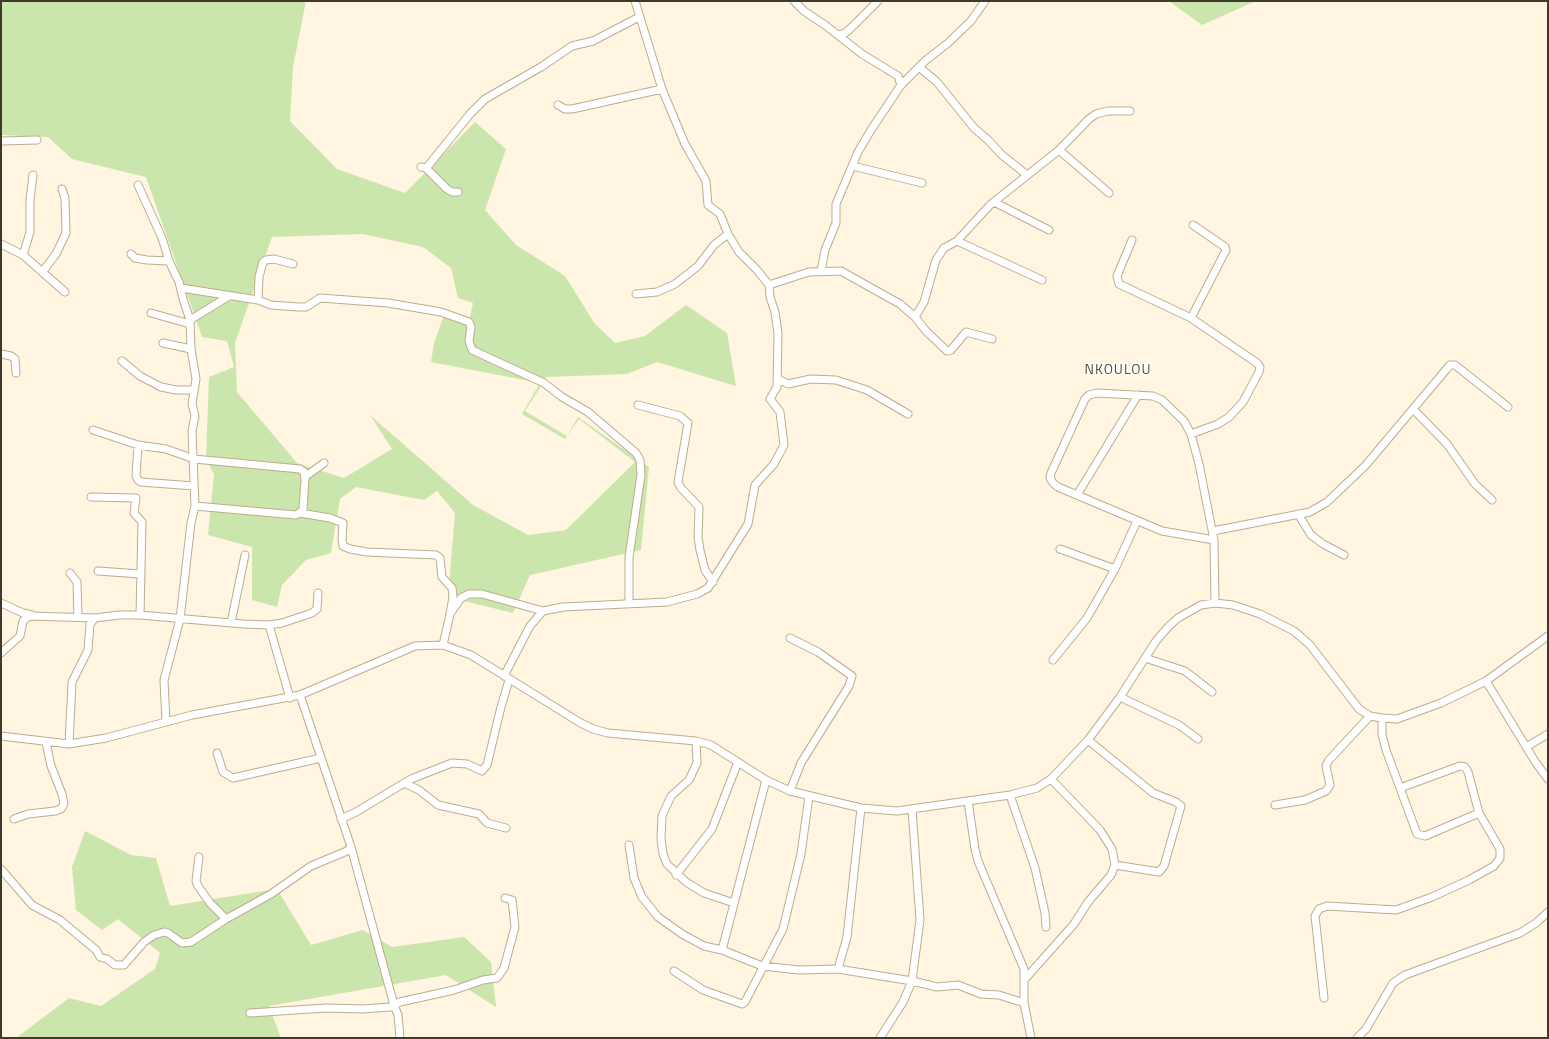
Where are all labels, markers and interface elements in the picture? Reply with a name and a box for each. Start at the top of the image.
district label: NKOULOU [1084,363,1152,379]

